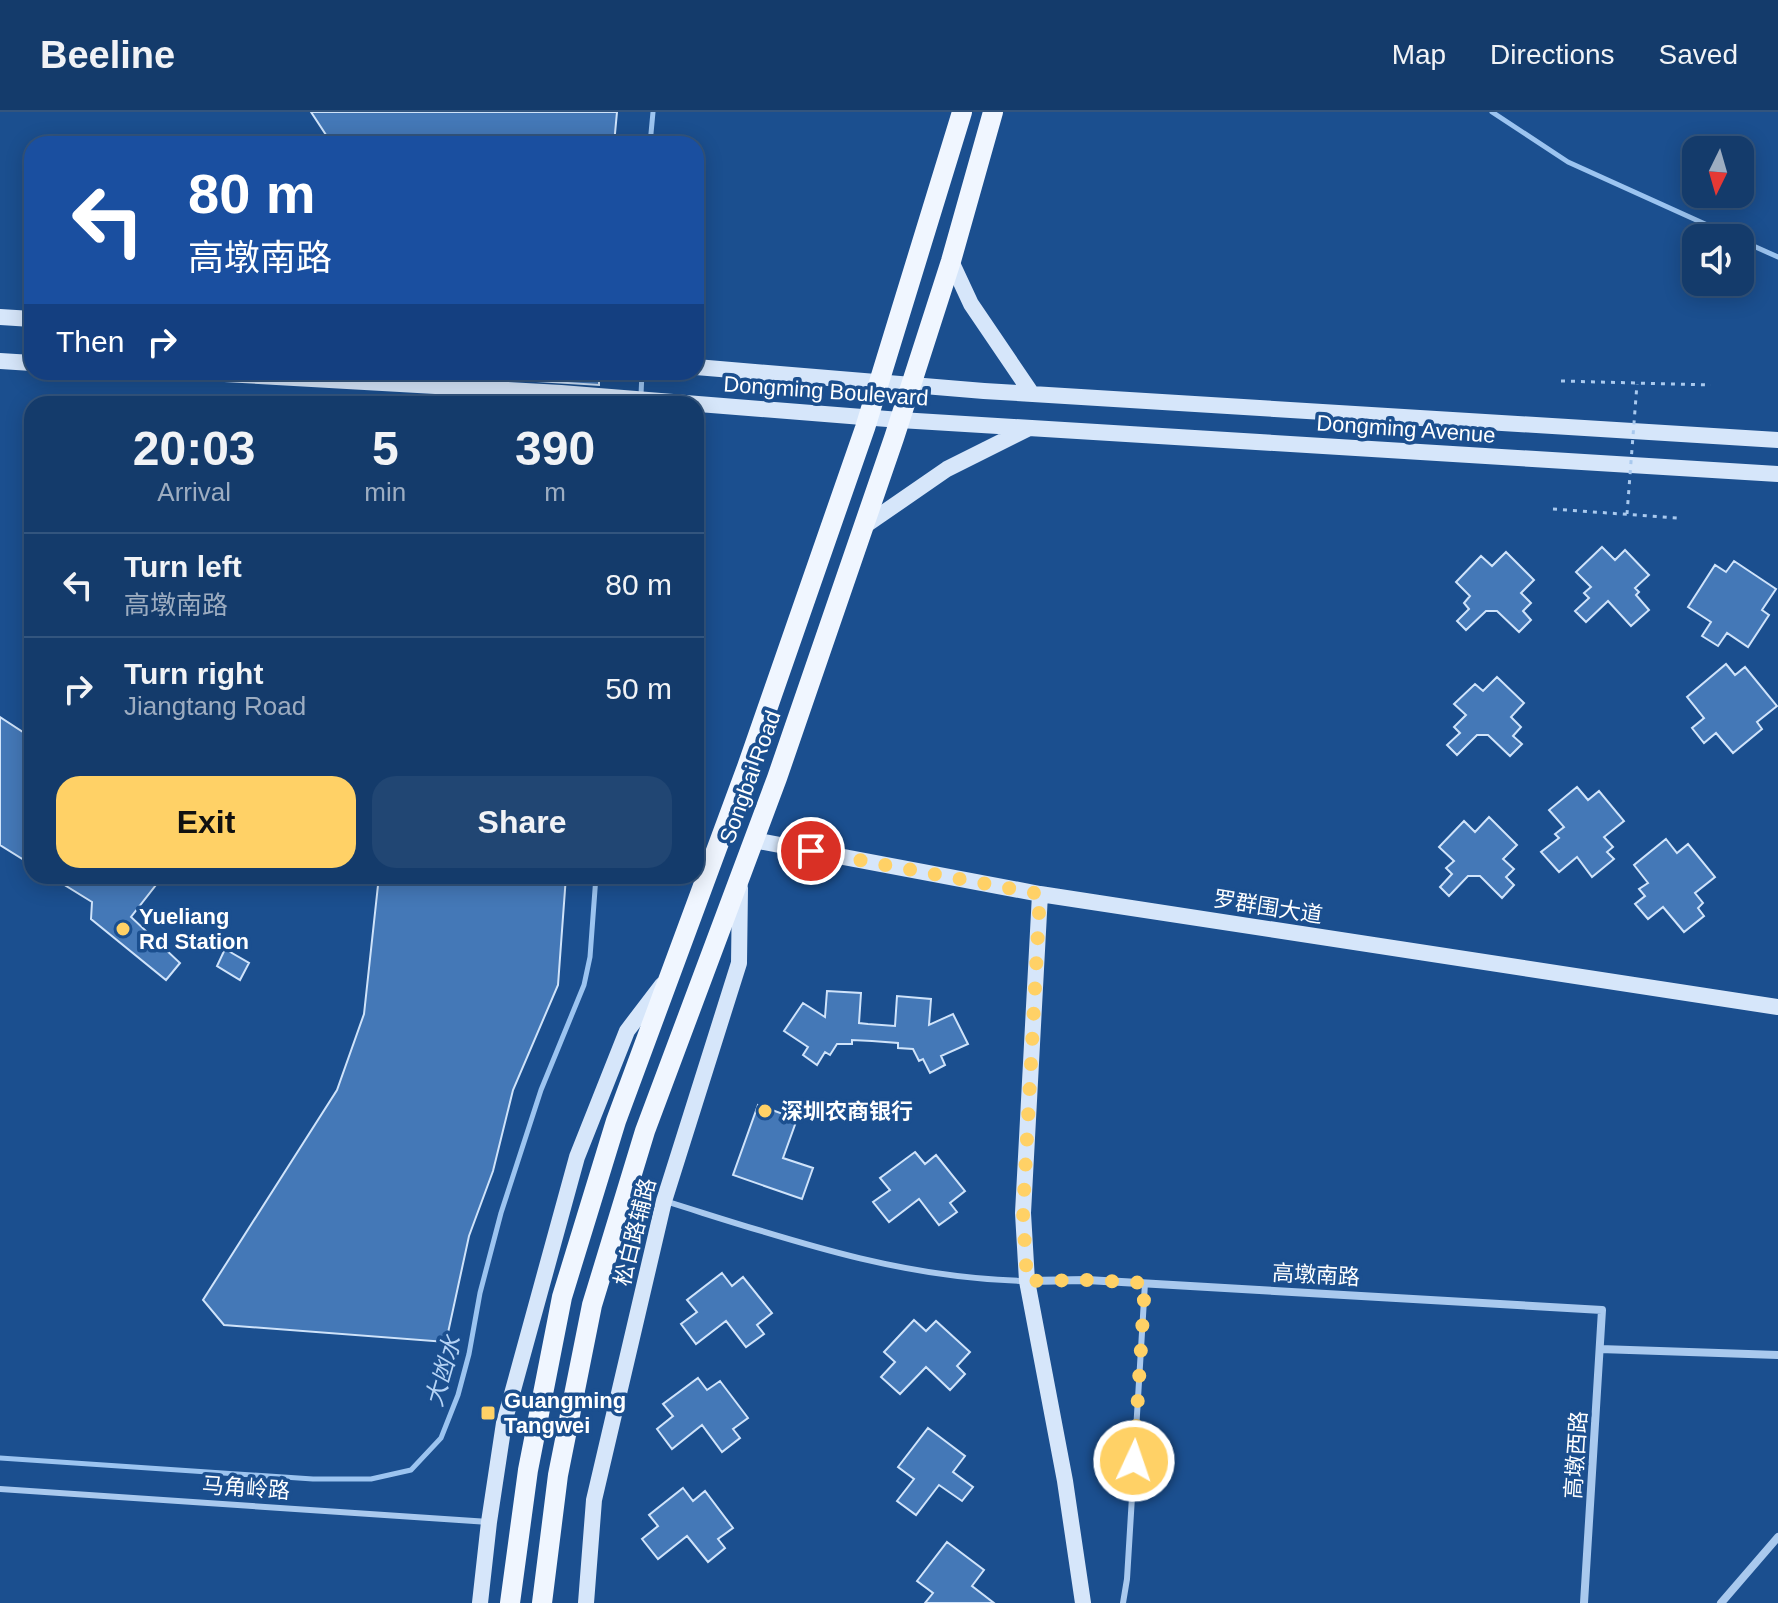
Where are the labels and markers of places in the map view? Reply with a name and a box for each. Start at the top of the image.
pin [777,817,845,885]
place label: Yueliang Rd Station [139,904,249,954]
marker: Yueliang Rd Station [114,920,132,938]
place label: 深圳农商银行 [781,1099,913,1124]
marker: 深圳农商银行 [756,1102,774,1120]
place label: Guangming Tangwei [504,1388,626,1438]
marker: Guangming Tangwei [479,1404,497,1422]

